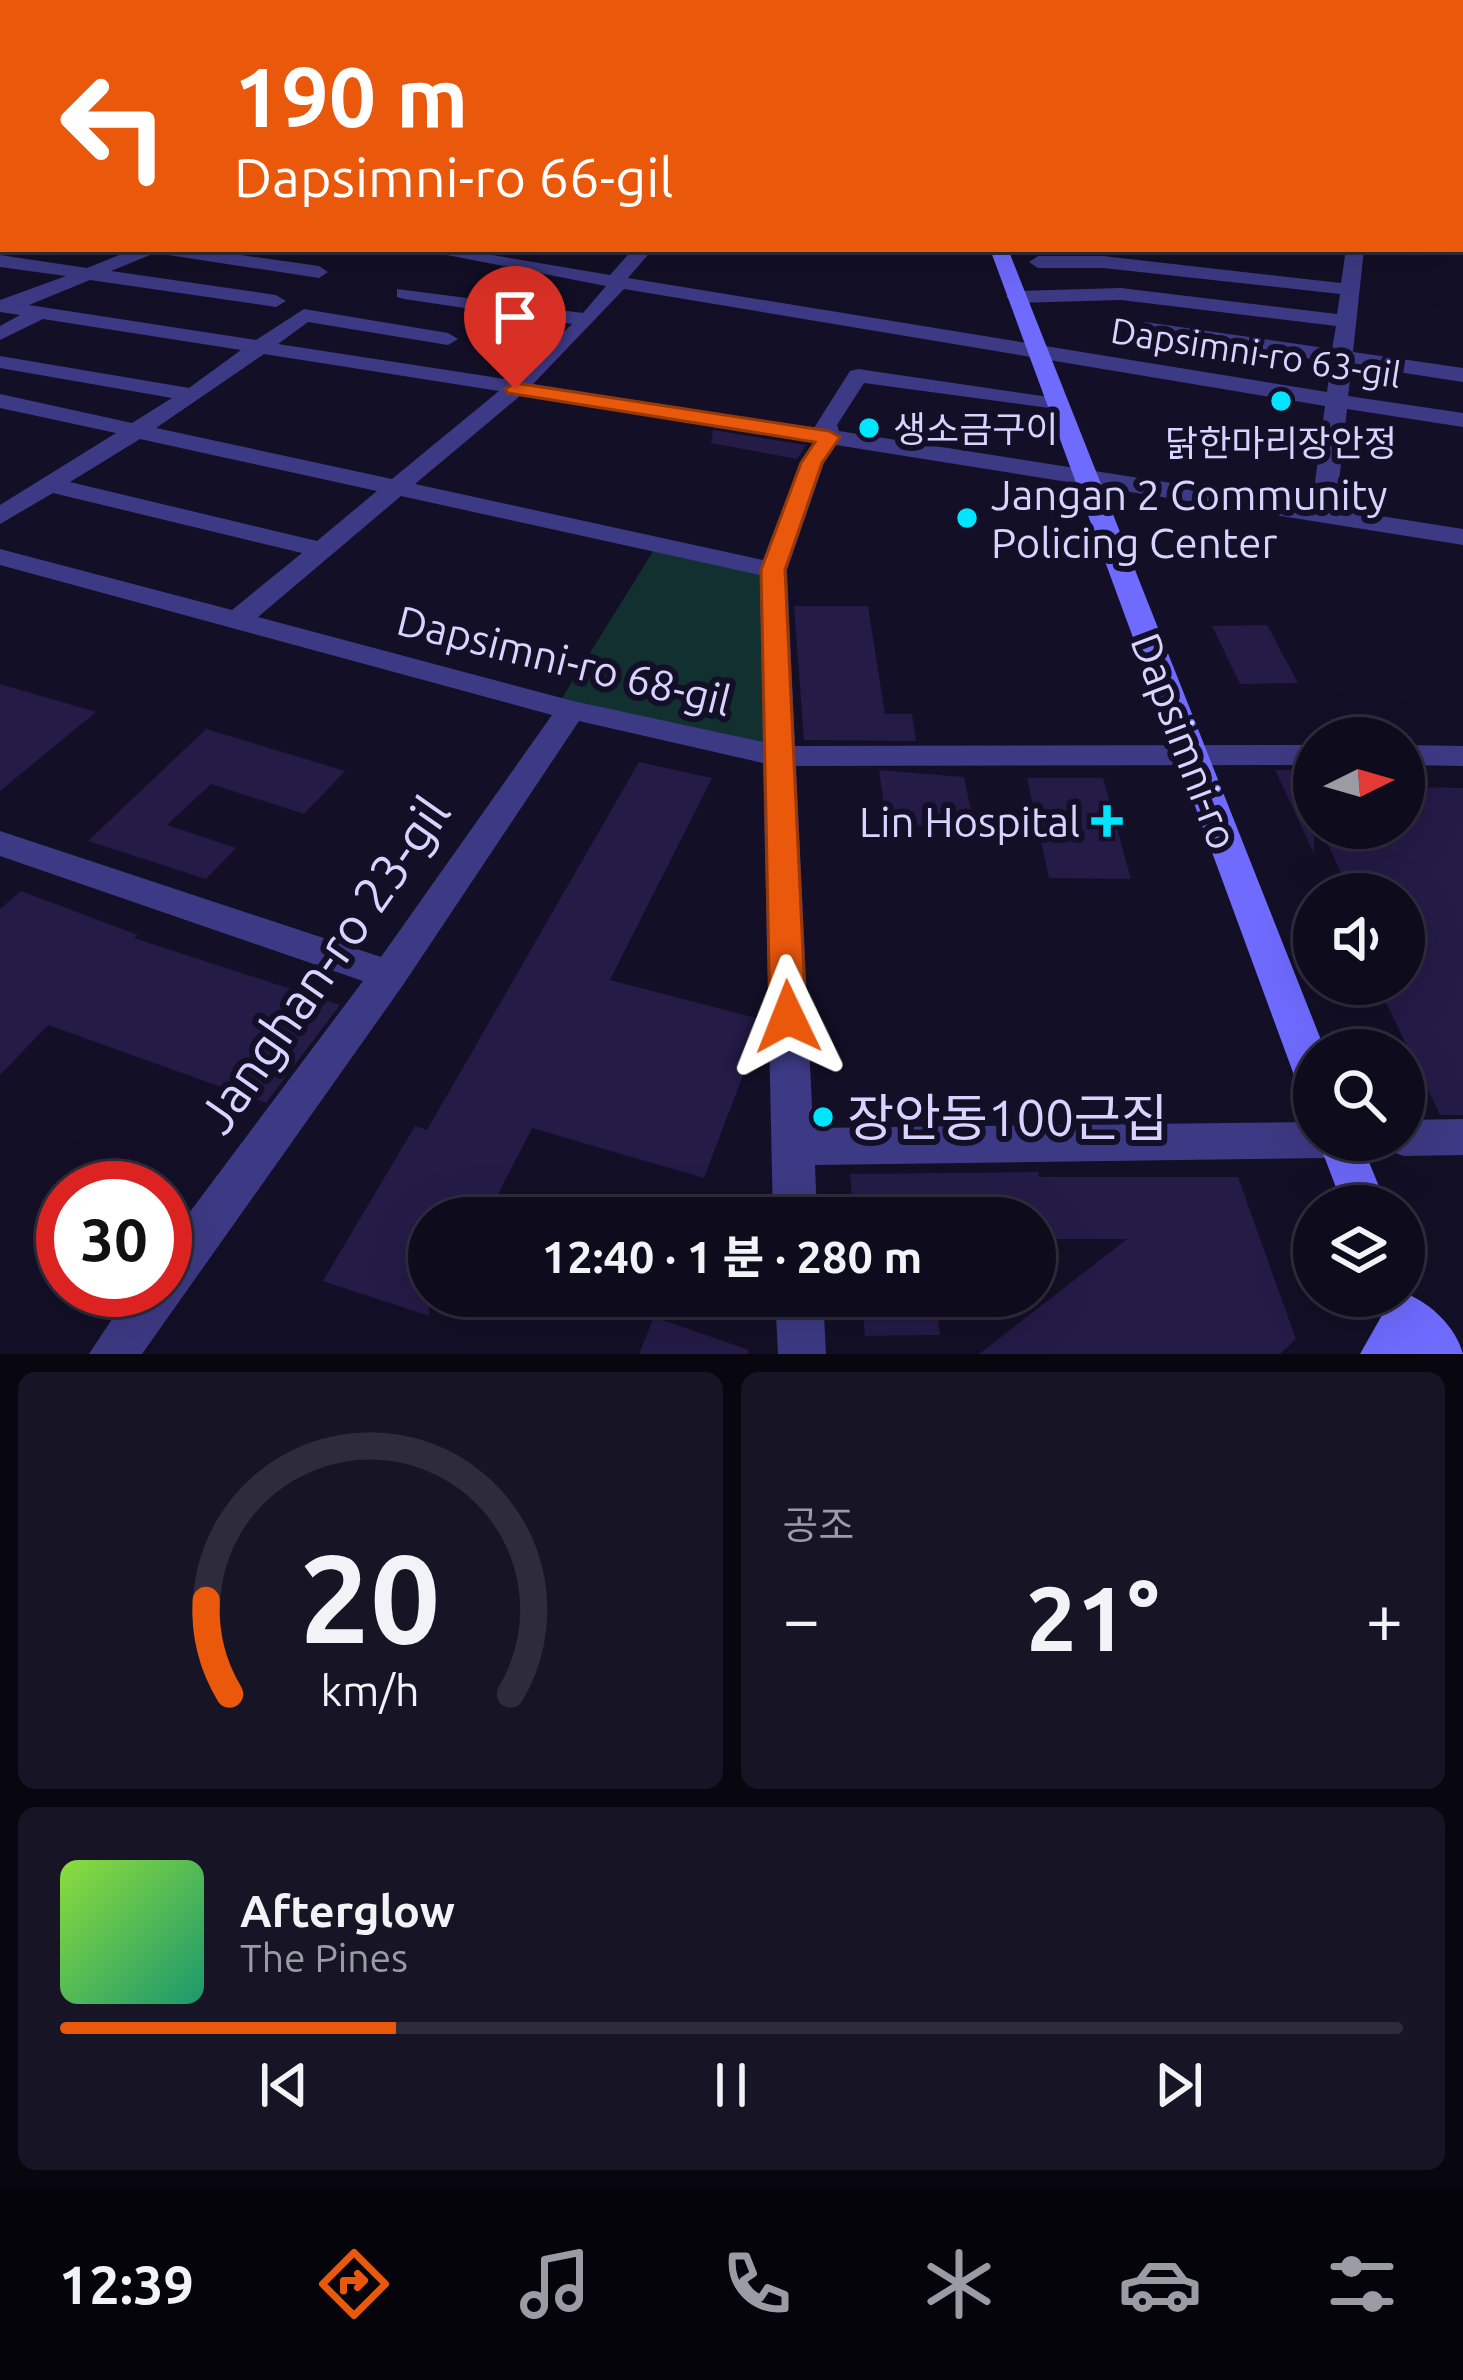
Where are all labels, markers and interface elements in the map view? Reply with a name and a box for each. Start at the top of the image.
icon: left [36,48,192,204]
text: 190 m [234,49,468,143]
text: Dapsimni-ro 66-gil [234,147,673,207]
pin [464,266,566,389]
icon: arrive [482,284,548,350]
street label: Dapsimni-ro 63-gil [1108,309,1404,395]
marker: 닭한마리장안정 [1268,388,1294,414]
place label: 생소금구이 [893,408,1059,449]
marker: 생소금구이 [856,415,882,441]
place label: 닭한마리장안정 [1165,422,1397,463]
place label: Jangan 2 Community Policing Center [991,471,1388,566]
marker: Jangan 2 Community Policing Center [954,505,980,531]
street label: Dapsimni-ro 68-gil [392,596,736,724]
street label: Dapsimni-ro [1122,626,1248,856]
north arrow [1293,717,1425,849]
map controls [1293,717,1425,1317]
street label: Janghan-ro 23-gil [185,785,461,1143]
place label: Lin Hospital [859,798,1080,845]
marker: Lin Hospital [1091,805,1123,837]
button: sound [1293,873,1425,1005]
position arrow [725,954,851,1080]
button: search [1293,1029,1425,1161]
place label: 장안동100근집 [847,1088,1168,1146]
marker: 장안동100근집 [810,1104,836,1130]
speed limit sign: 30 [36,1161,192,1317]
button: layers [1293,1185,1425,1317]
text: 12:40 · 1 분 · 280 m [542,1231,922,1282]
text: 공조 [783,1503,854,1546]
text: 20 [300,1527,441,1667]
text: 21° [1026,1567,1159,1668]
text: − [783,1581,820,1655]
text: + [1366,1581,1403,1655]
text: km/h [321,1665,420,1713]
text: Afterglow [240,1885,455,1936]
text: The Pines [240,1936,408,1979]
icon: previous [251,2052,317,2118]
icon: pause [698,2052,764,2118]
icon: next [1146,2052,1212,2118]
icon: directions [312,2242,396,2326]
icon: music [513,2242,597,2326]
icon: phone [715,2242,799,2326]
icon: climate [917,2242,1001,2326]
icon: car [1118,2242,1202,2326]
icon: filters [1320,2242,1404,2326]
text: 12:39 [59,2254,194,2314]

